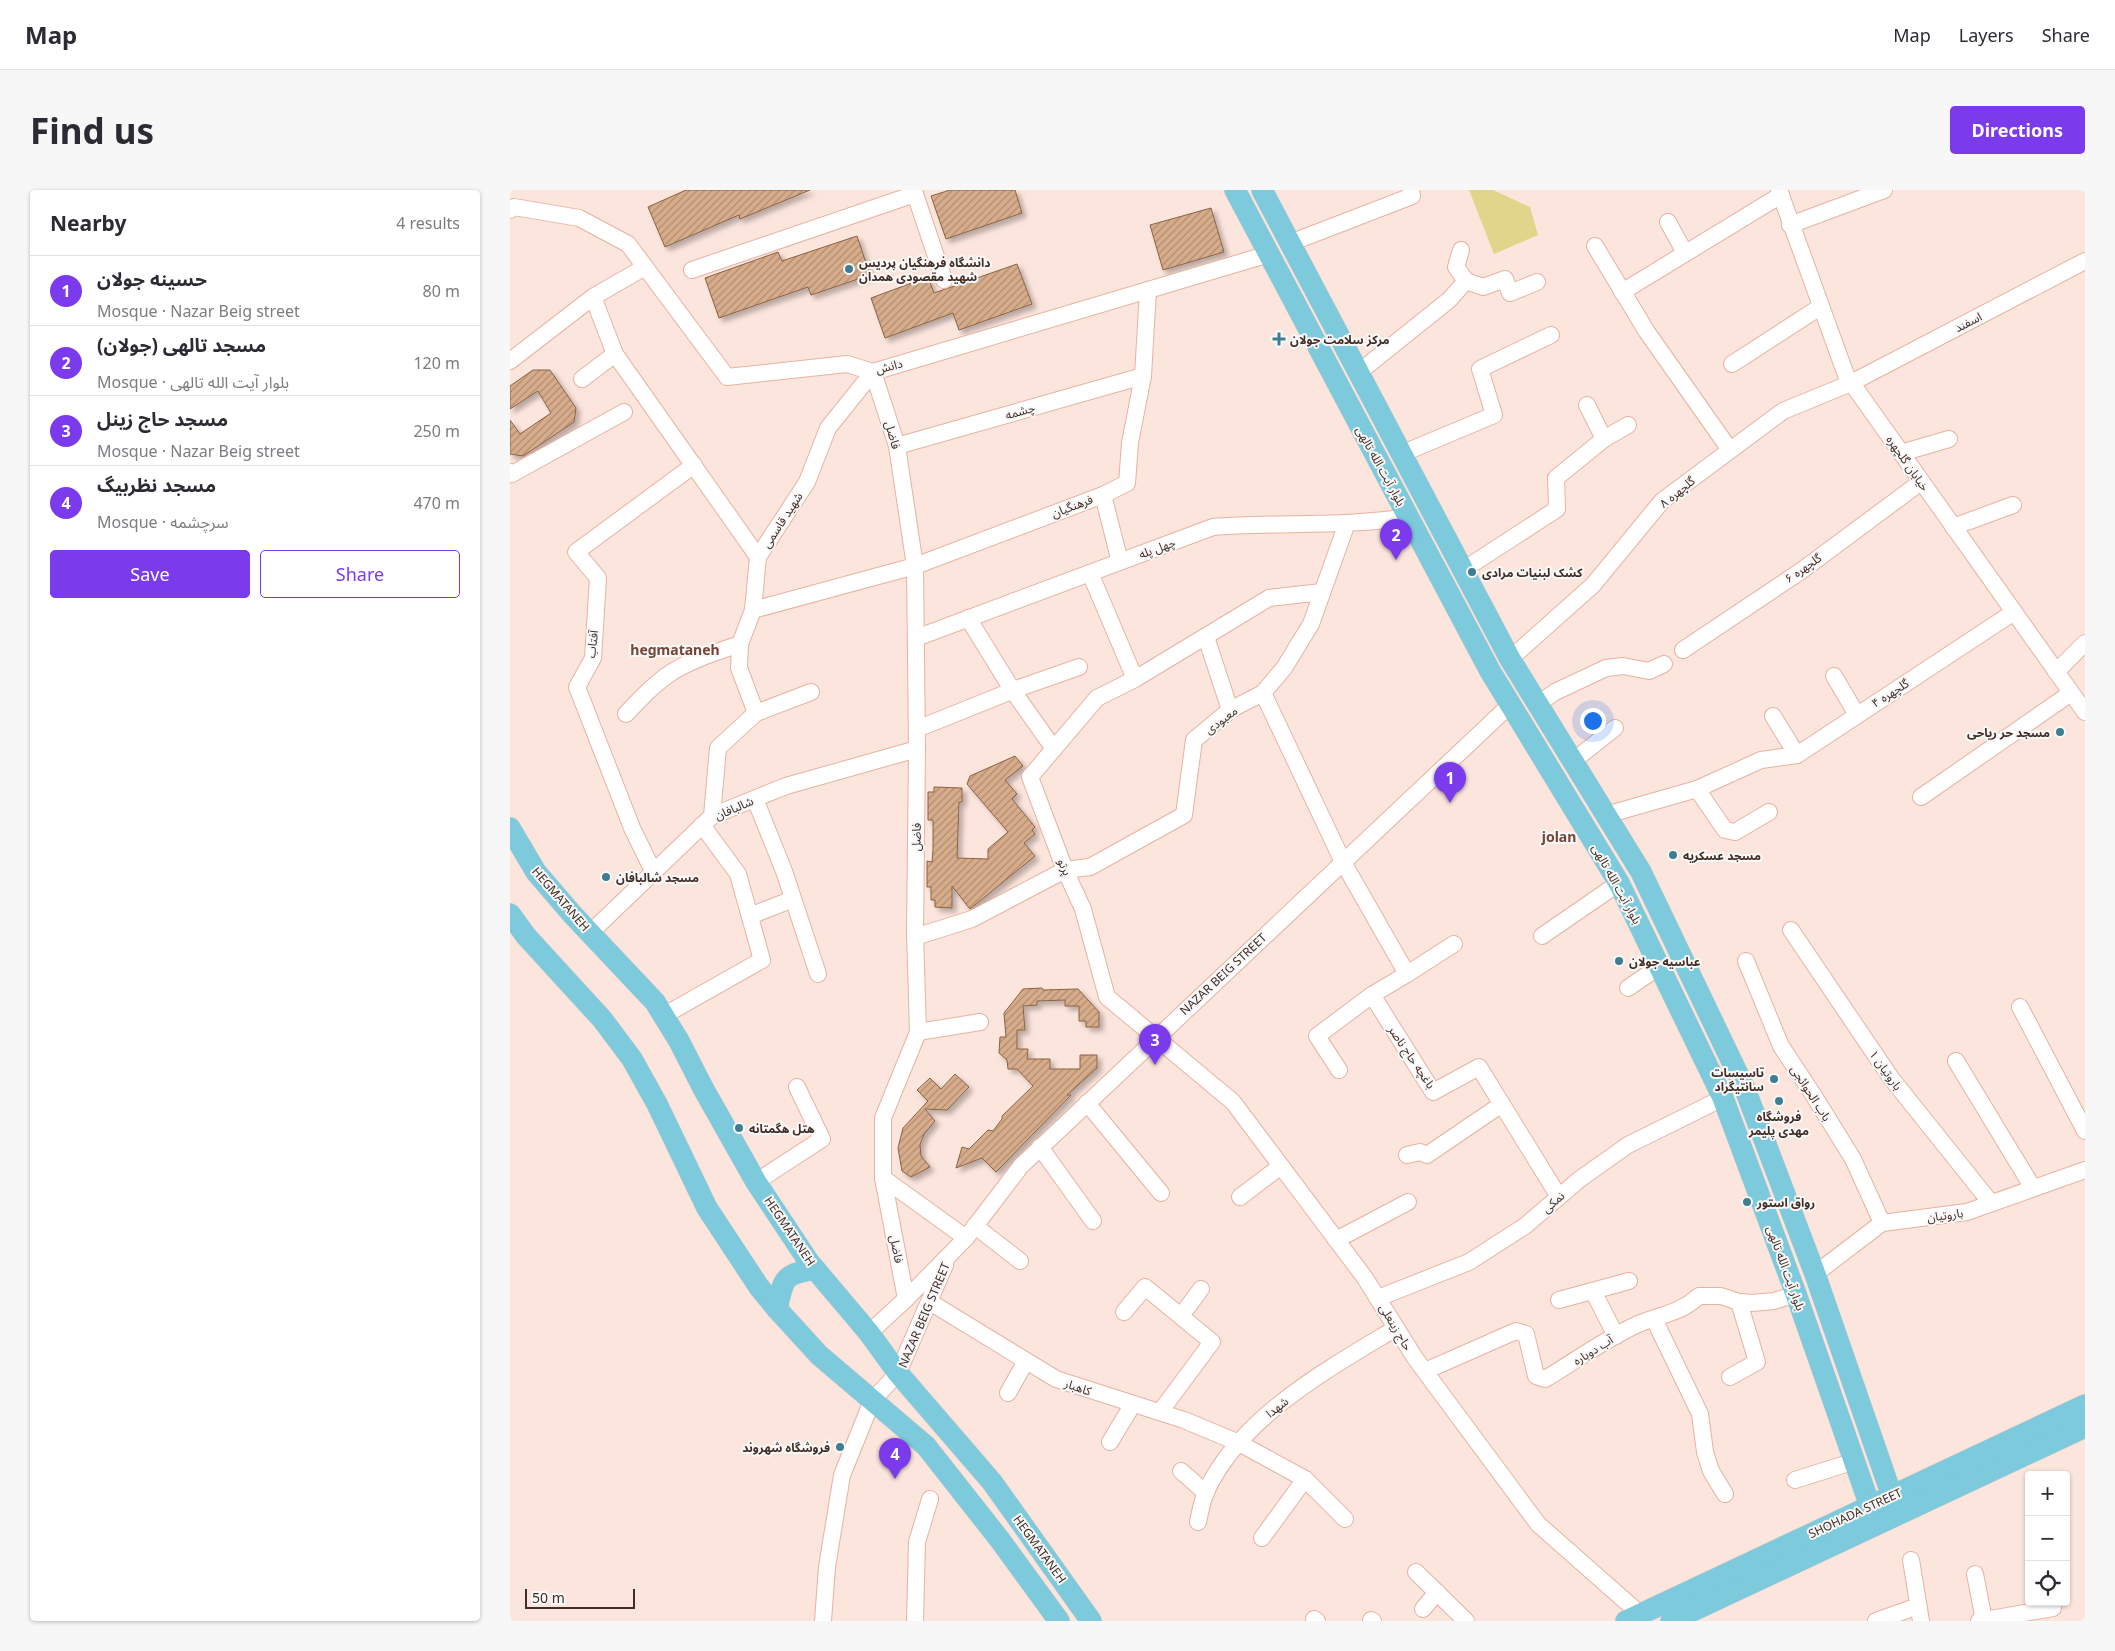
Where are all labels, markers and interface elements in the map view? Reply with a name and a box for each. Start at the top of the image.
text: Map [25,18,77,51]
text: Map [1893,23,1931,47]
text: Layers [1959,23,2014,47]
text: Share [2042,23,2090,47]
button: Directions [1950,106,2085,154]
text: Find us [30,107,154,154]
text: Nearby [50,209,126,237]
text: 4 results [396,212,460,234]
place label: دانشگاه فرهنگیان پردیس شهید مقصودی همدان [859,254,990,285]
marker: دانشگاه فرهنگیان پردیس شهید مقصودی همدان [843,263,855,275]
text: حسینه جولان [97,266,207,292]
text: 1 [61,280,71,302]
text: 80 m [423,280,460,302]
text: Mosque · Nazar Beig street [97,300,300,322]
street label: اسفند [1951,308,1985,336]
place label: مرکز سلامت جولان [1290,331,1390,348]
text: مسجد تالهی (جولان) [97,332,266,358]
marker: مرکز سلامت جولان [1272,332,1286,346]
text: 2 [61,352,71,374]
text: 120 m [413,352,460,374]
street label: دانش [874,354,904,378]
text: Mosque · بلوار آیت الله تالهی [97,371,289,393]
street label: چشمه [1003,399,1037,423]
text: مسجد حاج زینل [97,406,228,432]
street label: فاضل [881,419,905,451]
text: 3 [61,420,71,442]
text: 250 m [413,420,460,442]
street label: بلوار آیت الله تالهی [1352,423,1410,509]
street label: خیابان گلچهره [1883,432,1933,494]
text: Mosque · Nazar Beig street [97,440,300,462]
text: مسجد نظربیگ [97,472,216,498]
street label: گلچهره ۸ [1656,472,1699,512]
street label: شهید قاسمی [758,489,806,551]
street label: فرهنگیان [1049,490,1095,522]
text: 4 [61,492,71,514]
text: 470 m [413,492,460,514]
text: Mosque · سرچشمه [97,511,229,533]
pin: 2 [1380,519,1412,560]
street label: چهل پله [1136,534,1178,563]
street label: گلچهره ۶ [1781,549,1826,587]
button: Save [50,550,250,598]
button: Share [260,550,460,598]
place label: کشک لبنیات مرادی [1482,564,1583,581]
marker: کشک لبنیات مرادی [1466,566,1478,578]
street label: آفتاب [582,629,602,659]
district label: hegmataneh [630,640,720,659]
street label: گلچهره ۴ [1868,674,1913,711]
street label: معبودی [1201,702,1241,738]
your location [1580,708,1606,734]
place label: مسجد حر ریاحی [1967,724,2050,741]
marker: مسجد حر ریاحی [2054,726,2066,738]
pin: 1 [1434,762,1466,803]
street label: شالبافان [712,792,756,824]
street label: فاضل [907,823,925,851]
district label: jolan [1541,827,1576,846]
street label: بلوار آیت الله تالهی [1588,841,1646,927]
place label: مسجد عسکریه [1683,847,1761,864]
marker: مسجد عسکریه [1667,849,1679,861]
street label: پرتو [1054,856,1076,878]
street label: HEGMATANEH [528,863,594,935]
place label: مسجد شالبافان [616,869,699,886]
marker: مسجد شالبافان [600,871,612,883]
street label: NAZAR BEIG STREET [1176,929,1270,1019]
place label: عباسیه جولان [1629,953,1701,970]
marker: عباسیه جولان [1613,955,1625,967]
street label: باغچه حاج ناصر [1383,1021,1439,1093]
pin: 3 [1139,1024,1171,1065]
street label: ۱ باروتیان [1866,1046,1906,1094]
street label: باب الحوائجی [1787,1062,1835,1124]
place label: تاسیسات سانتیگراد [1711,1064,1765,1095]
marker: تاسیسات سانتیگراد [1768,1073,1780,1085]
marker: فروشگاه مهدی پلیمر [1773,1095,1785,1107]
place label: فروشگاه مهدی پلیمر [1748,1108,1809,1139]
place label: هتل هگمتانه [749,1120,815,1137]
marker: هتل هگمتانه [733,1122,745,1134]
street label: نمکی [1538,1187,1568,1217]
street label: HEGMATANEH [761,1193,819,1269]
place label: رواق استور [1756,1194,1815,1211]
marker: رواق استور [1741,1196,1753,1208]
street label: باروتیان [1926,1204,1964,1226]
street label: بلوار آیت الله تالهی [1763,1223,1809,1313]
street label: فاضل [886,1233,908,1265]
street label: NAZAR BEIG STREET [894,1259,954,1370]
street label: حاج زینعلی [1375,1300,1417,1354]
street label: آب دوباره [1570,1331,1617,1369]
street label: کاهبار [1061,1374,1095,1400]
street label: شهدا [1262,1393,1292,1421]
pin: 4 [879,1438,911,1479]
place label: فروشگاه شهروند [742,1439,830,1456]
marker: فروشگاه شهروند [834,1441,846,1453]
map controls [2025,1471,2070,1606]
button: + [2025,1471,2070,1516]
street label: SHOHADA STREET [1805,1484,1905,1542]
street label: HEGMATANEH [1010,1512,1070,1586]
button: − [2025,1516,2070,1561]
button: locate [2025,1561,2070,1606]
scale bar [525,1586,635,1609]
text: 50 m [532,1588,565,1607]

